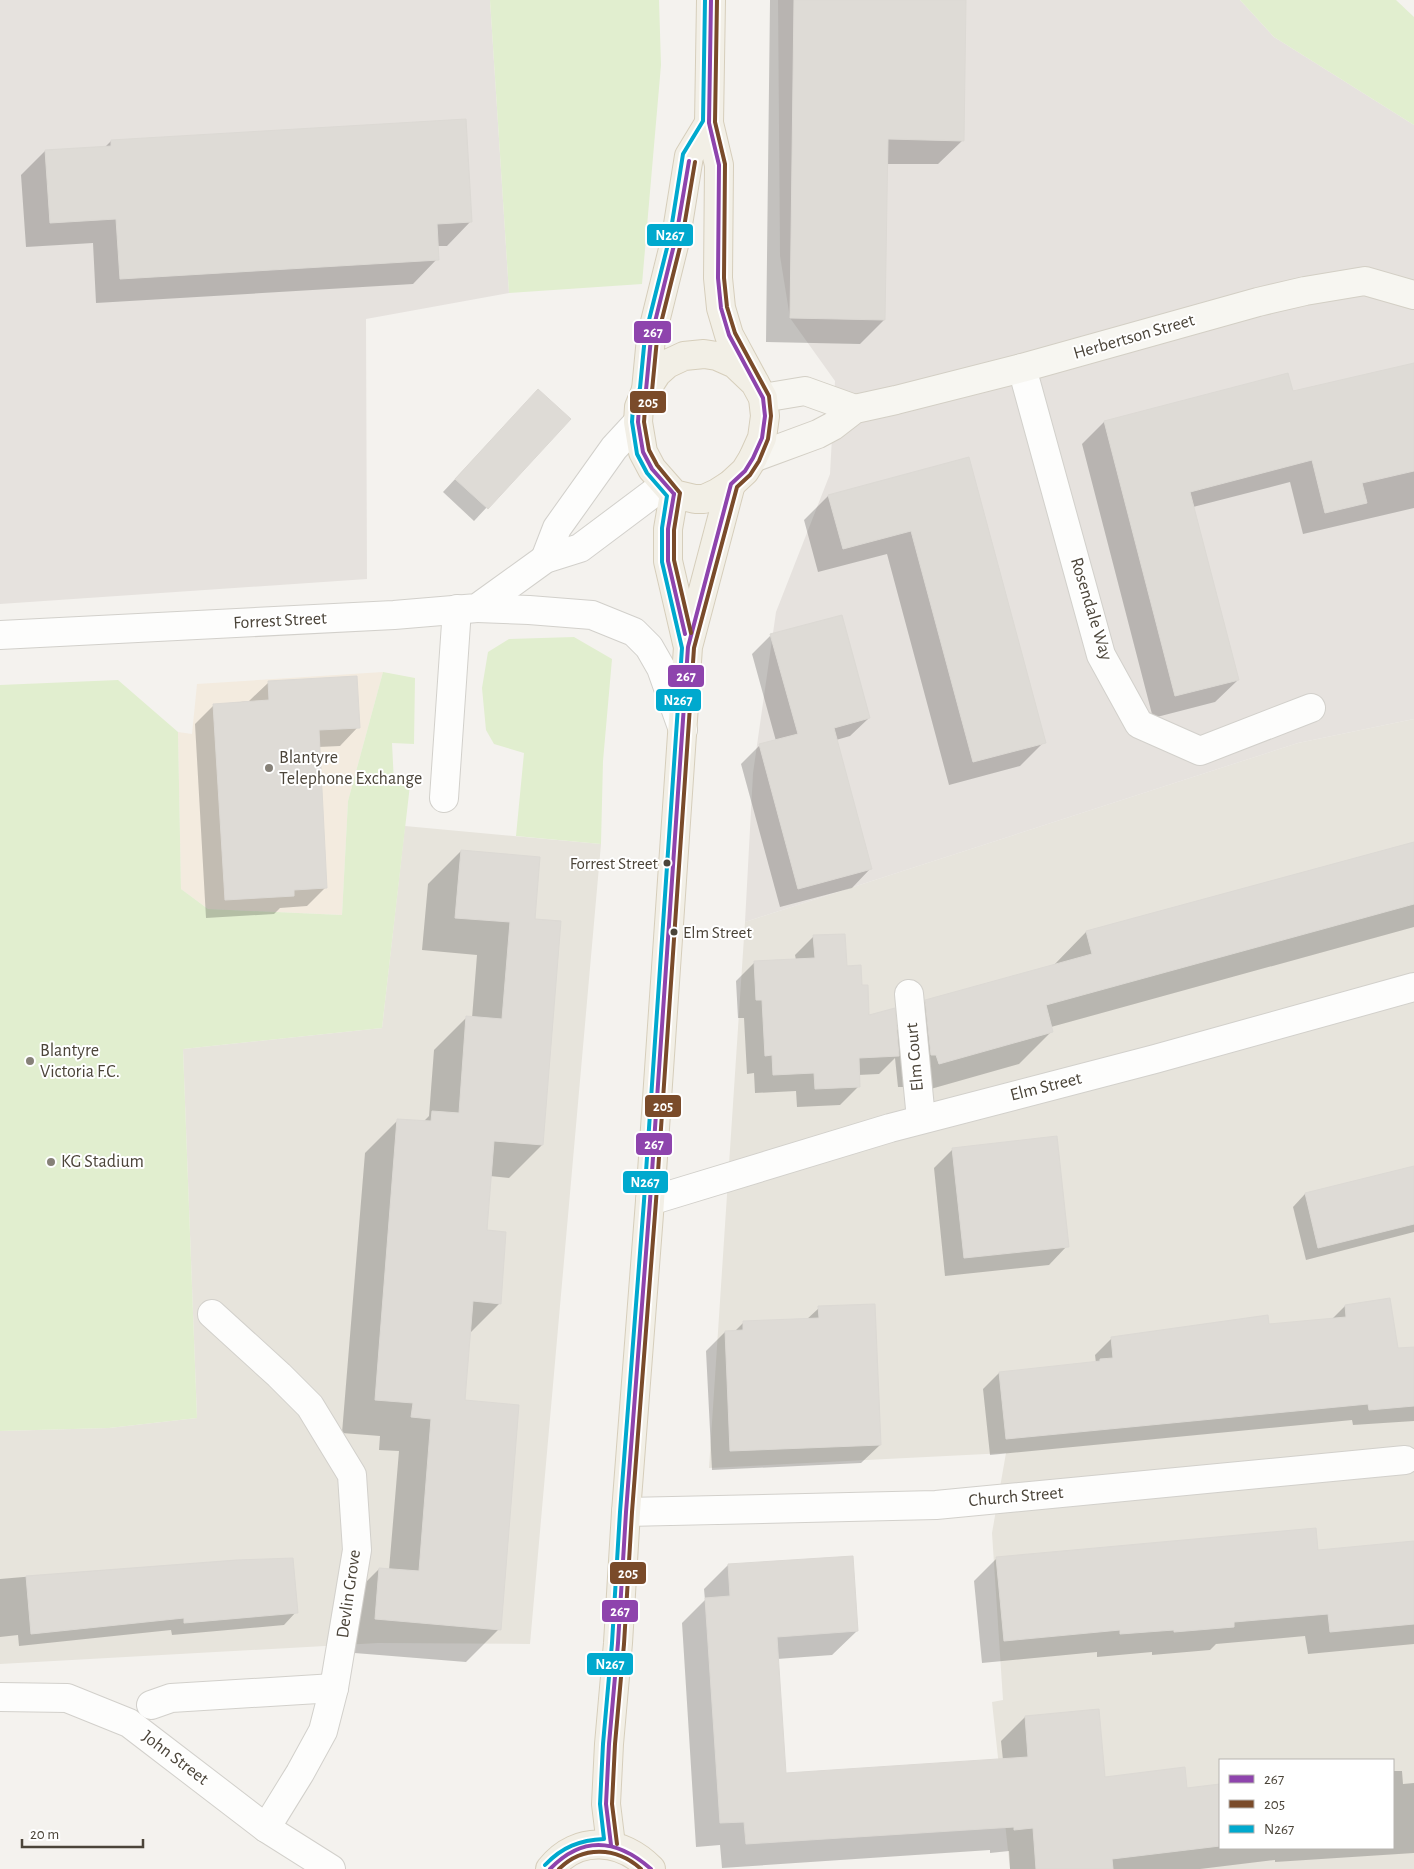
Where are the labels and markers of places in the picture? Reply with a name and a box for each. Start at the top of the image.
place label: Blantyre Telephone Exchange [279,749,422,788]
marker: Blantyre Telephone Exchange [263,762,275,774]
place label: Forrest Street [570,855,659,872]
marker: Forrest Street [662,858,672,868]
place label: Elm Street [683,924,752,941]
marker: Elm Street [669,927,679,937]
place label: Blantyre Victoria F.C. [40,1042,120,1081]
marker: Blantyre Victoria F.C. [24,1055,36,1067]
place label: KG Stadium [61,1153,144,1171]
marker: KG Stadium [45,1156,57,1168]

